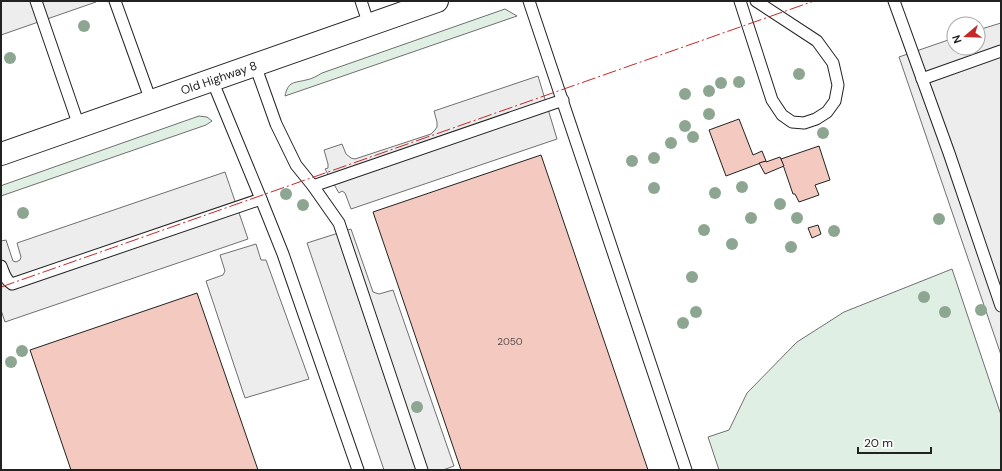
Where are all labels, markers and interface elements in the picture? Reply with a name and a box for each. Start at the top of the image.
north arrow [946,16,986,56]
text: N [949,33,964,45]
street label: Old Highway 8 [179,57,259,99]
house number: 2050 [497,335,523,348]
scale bar [858,429,931,455]
text: 20 m [864,435,893,451]

